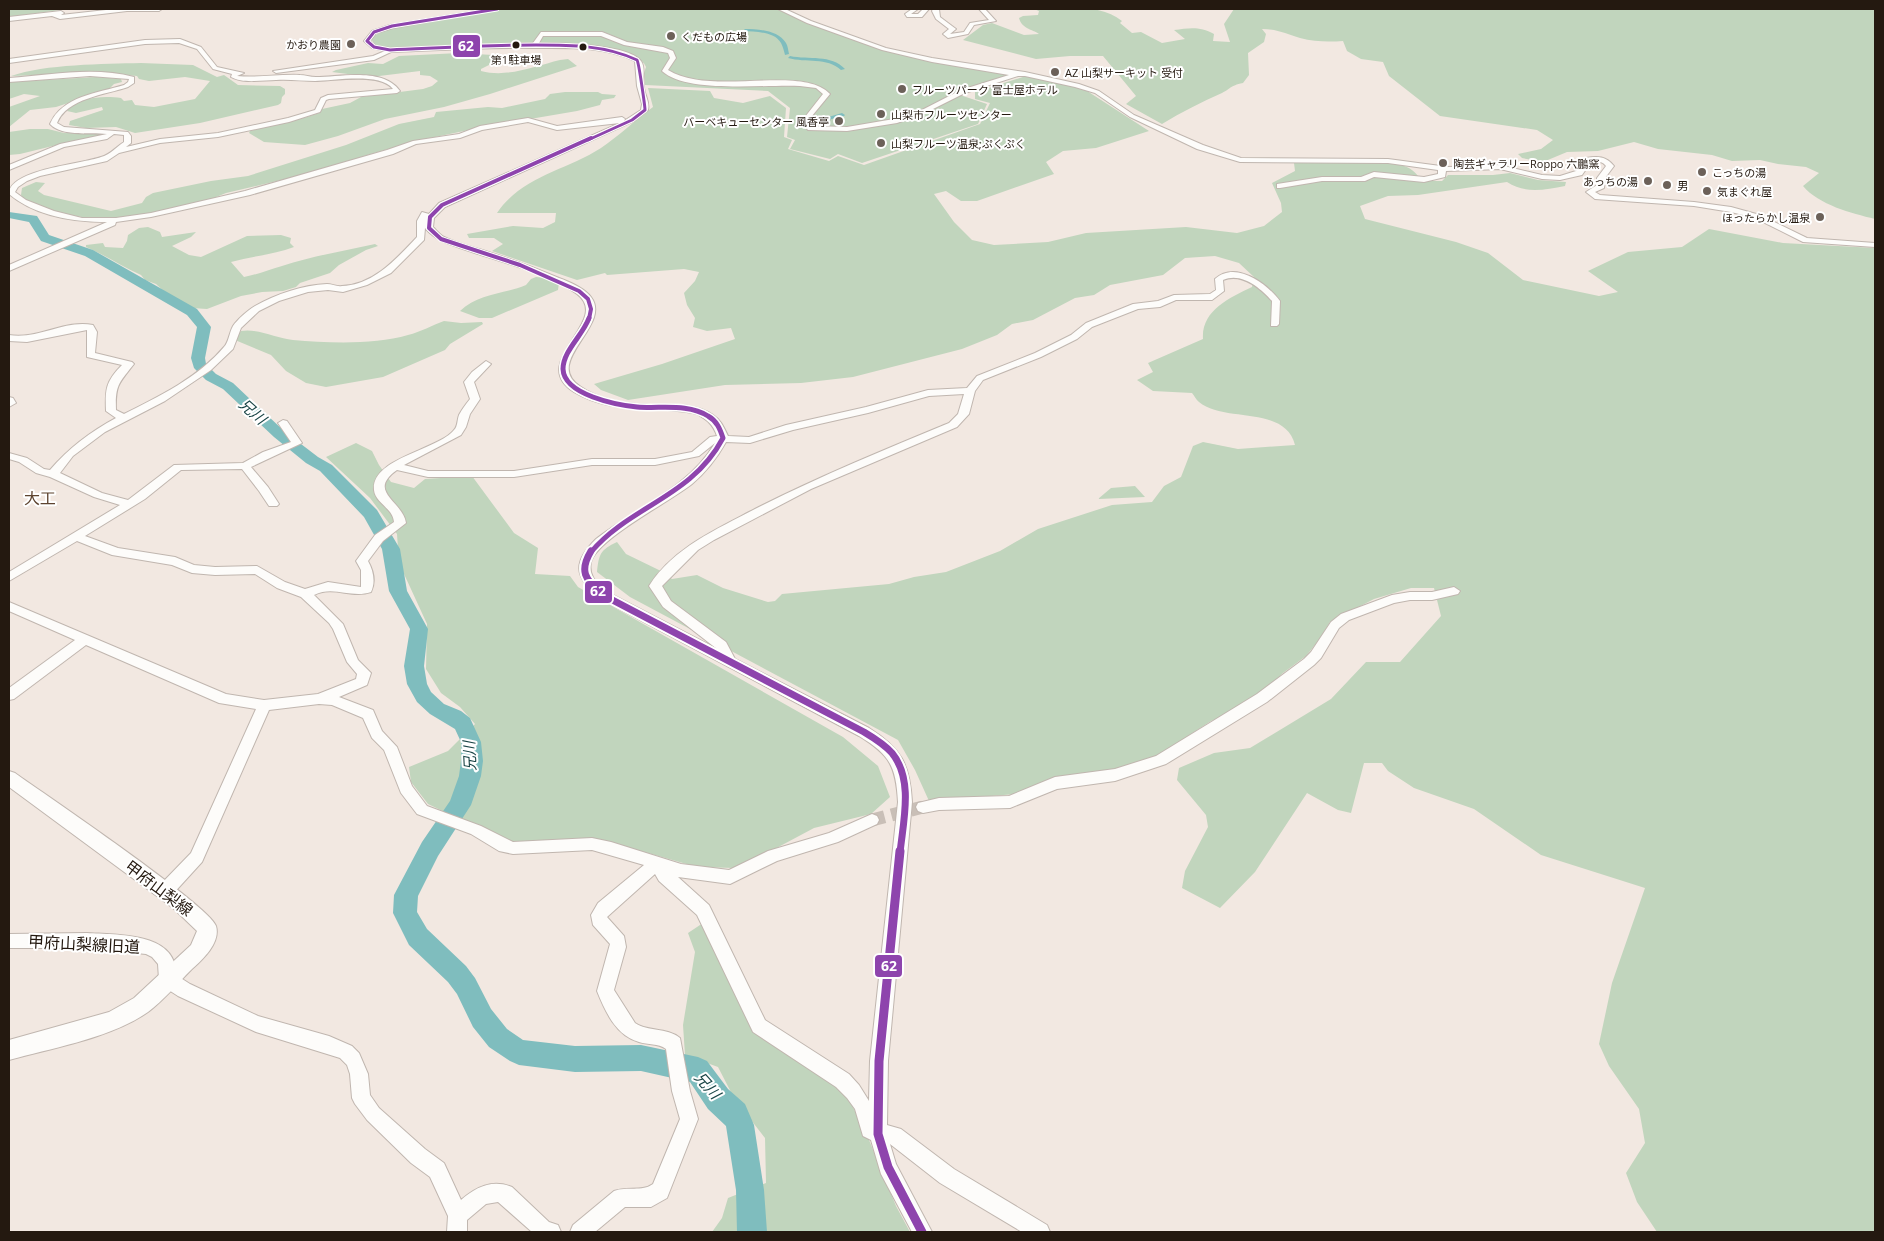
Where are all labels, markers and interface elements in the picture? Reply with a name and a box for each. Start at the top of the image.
place label: くだもの広場 [681,29,747,44]
marker: くだもの広場 [665,30,677,42]
line badge: 62 [452,34,481,58]
text: 62 [458,36,474,55]
place label: かおり農園 [286,37,341,52]
marker: かおり農園 [345,38,357,50]
marker: 第1駐車場 [511,40,521,50]
unlabelled marker [578,42,588,52]
place label: 第1駐車場 [491,52,541,67]
place label: AZ 山梨サーキット 受付 [1065,65,1183,80]
marker: AZ 山梨サーキット 受付 [1049,66,1061,78]
place label: フルーツパーク 富士屋ホテル [912,82,1058,97]
marker: フルーツパーク 富士屋ホテル [896,83,908,95]
place label: 山梨市フルーツセンター [891,107,1012,122]
marker: 山梨市フルーツセンター [875,108,887,120]
place label: バーベキューセンター 風香亭 [683,114,829,129]
marker: バーベキューセンター 風香亭 [833,115,845,127]
place label: 山梨フルーツ温泉;ぷくぷく [891,136,1026,151]
marker: 山梨フルーツ温泉;ぷくぷく [875,137,887,149]
place label: 陶芸ギャラリーRoppo 六鵬窯 [1453,156,1599,171]
marker: 陶芸ギャラリーRoppo 六鵬窯 [1437,157,1449,169]
place label: こっちの湯 [1712,165,1766,180]
marker: こっちの湯 [1696,166,1708,178]
place label: あっちの湯 [1583,174,1638,189]
marker: あっちの湯 [1642,175,1654,187]
place label: 男 [1677,178,1688,193]
marker: 男 [1661,179,1673,191]
place label: 気まぐれ屋 [1717,184,1772,199]
marker: 気まぐれ屋 [1701,185,1713,197]
place label: ほったらかし温泉 [1722,210,1811,225]
marker: ほったらかし温泉 [1814,211,1826,223]
water label: 兄川 [235,394,272,430]
district label: 大工 [24,487,56,509]
line badge: 62 [584,580,613,604]
text: 62 [590,581,606,600]
water label: 兄川 [458,739,480,772]
street label: 甲府山梨線 [120,855,198,921]
street label: 甲府山梨線旧道 [27,930,141,958]
line badge: 62 [874,954,903,978]
text: 62 [881,956,897,975]
water label: 兄川 [691,1067,727,1104]

